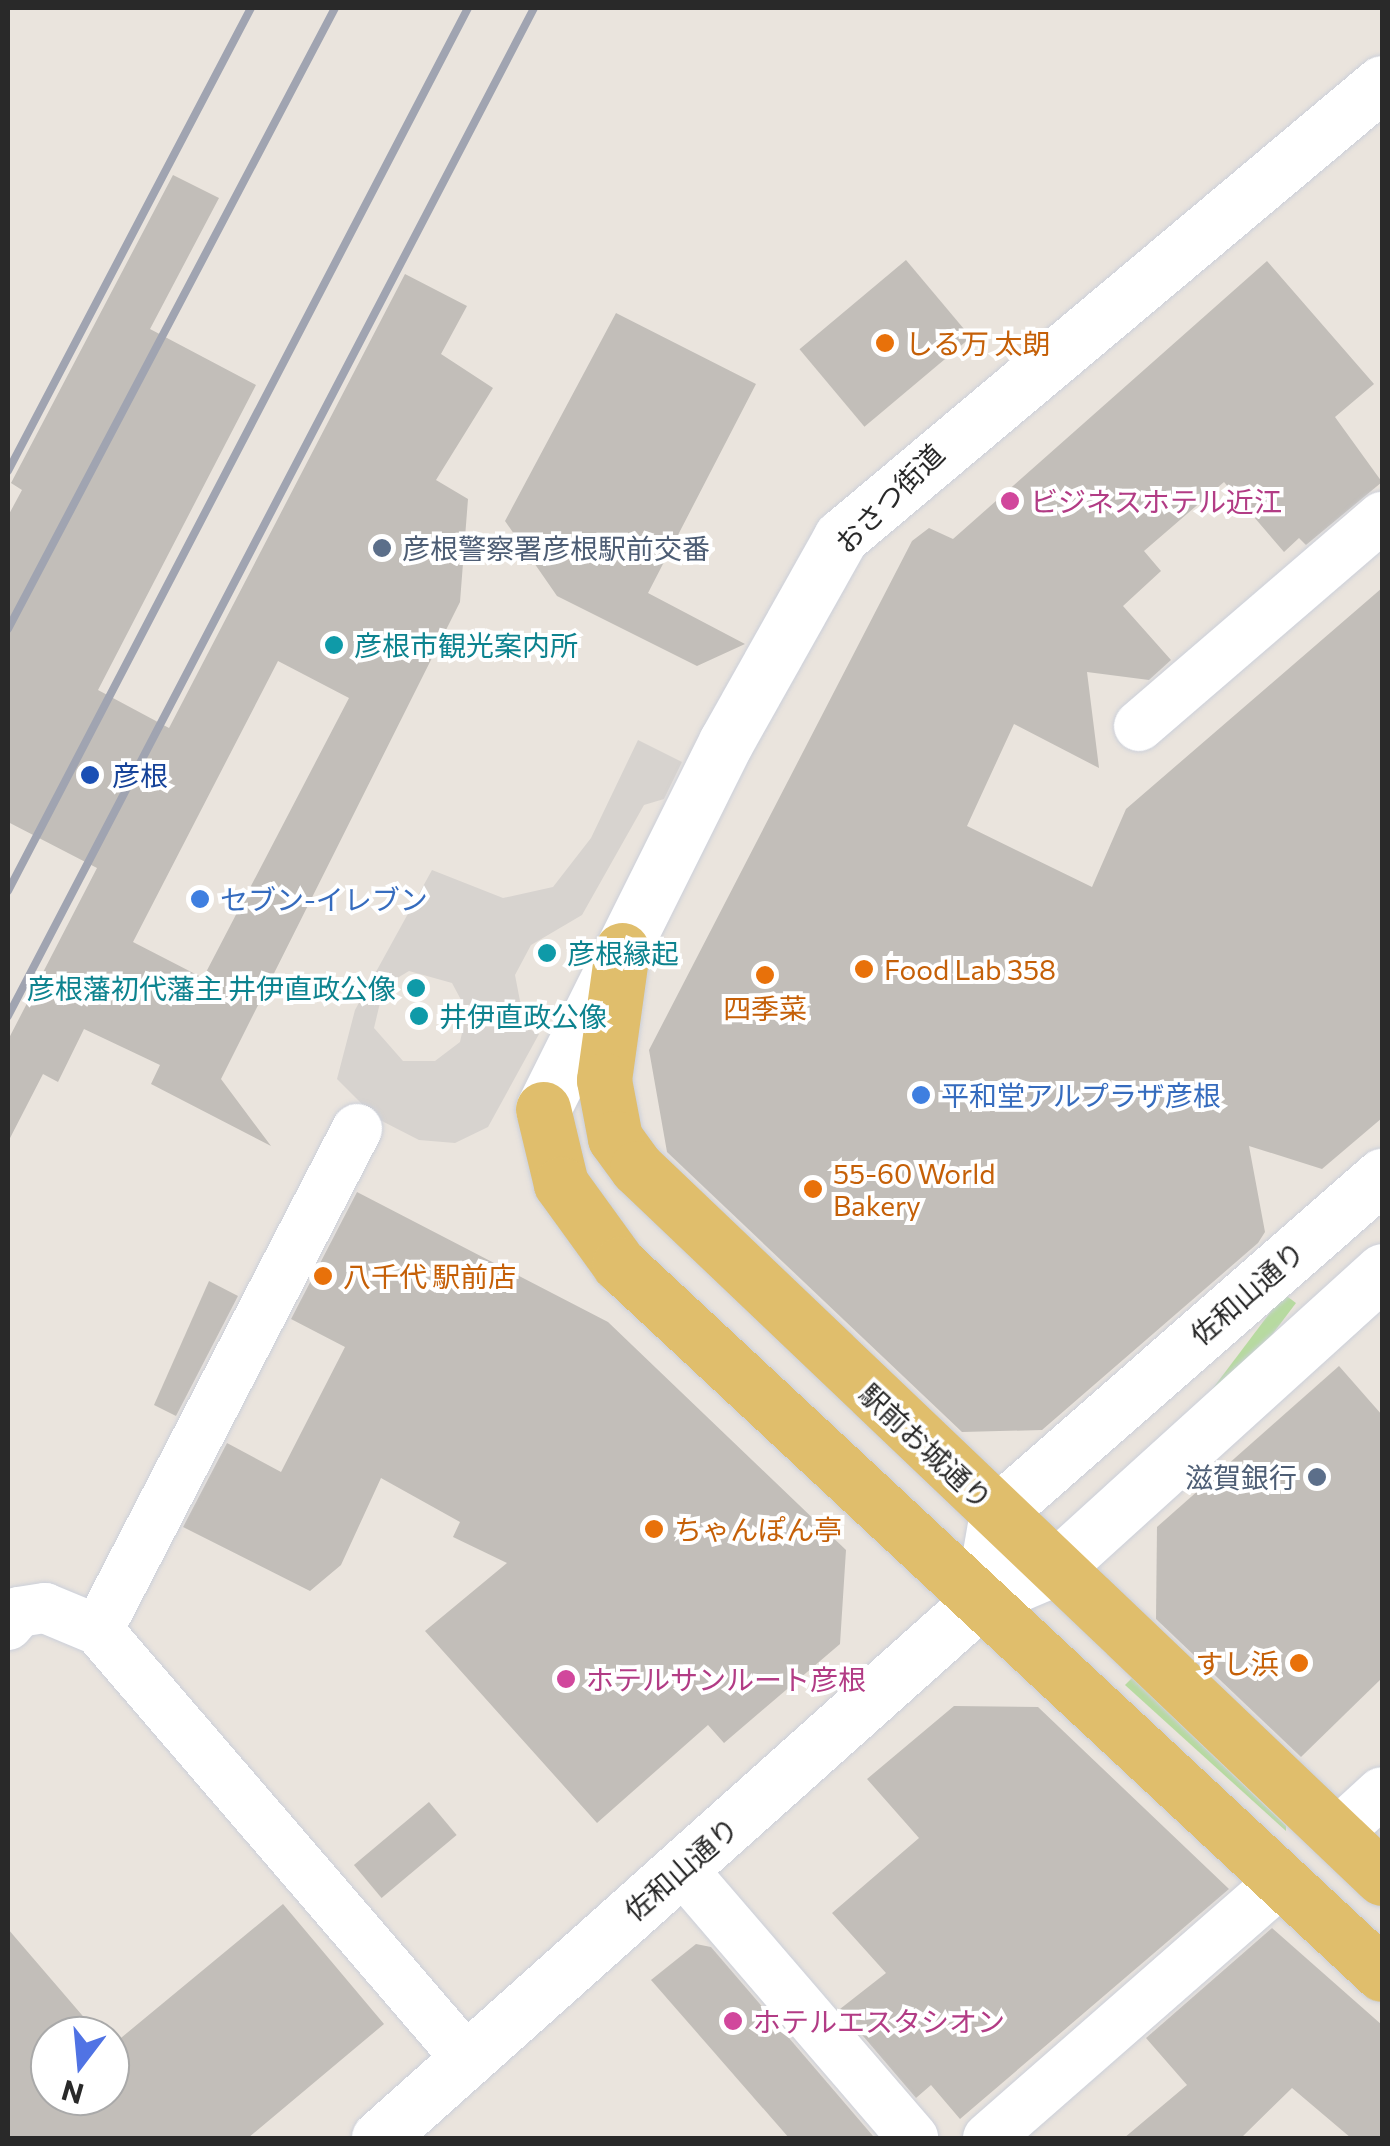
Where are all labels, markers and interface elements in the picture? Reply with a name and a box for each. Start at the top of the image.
place label: しる万 太朗 [905,326,1050,360]
marker: しる万 太朗 [874,332,896,354]
street label: おさつ街道 [828,437,950,559]
place label: ビジネスホテル近江 [1030,484,1282,518]
marker: ビジネスホテル近江 [999,490,1021,512]
place label: 彦根警察署彦根駅前交番 [402,531,710,565]
marker: 彦根警察署彦根駅前交番 [371,537,393,559]
place label: 彦根市観光案内所 [354,628,578,662]
marker: 彦根市観光案内所 [323,634,345,656]
place label: 彦根 [112,758,168,792]
marker: 彦根 [77,762,103,788]
place label: セブン-イレブン [220,882,428,916]
marker: セブン-イレブン [189,888,211,910]
place label: 彦根縁起 [567,936,679,970]
marker: 彦根縁起 [536,942,558,964]
place label: Food Lab 358 [884,952,1056,986]
marker: Food Lab 358 [853,958,875,980]
marker: 四季菜 [754,964,776,986]
place label: 彦根藩初代藩主 井伊直政公像 [27,971,396,1005]
marker: 彦根藩初代藩主 井伊直政公像 [405,977,427,999]
place label: 四季菜 [723,991,807,1025]
place label: 井伊直政公像 [439,999,607,1033]
marker: 井伊直政公像 [408,1005,430,1027]
place label: 平和堂アルプラザ彦根 [941,1078,1221,1112]
marker: 平和堂アルプラザ彦根 [910,1084,932,1106]
place label: 55-60 World Bakery [833,1156,995,1222]
marker: 55-60 World Bakery [802,1178,824,1200]
street label: 佐和山通り [1183,1234,1311,1352]
place label: 八千代 駅前店 [343,1259,516,1293]
marker: 八千代 駅前店 [312,1265,334,1287]
street label: 駅前お城通り [853,1376,999,1516]
place label: 滋賀銀行 [1185,1460,1297,1494]
marker: 滋賀銀行 [1306,1466,1328,1488]
place label: ちゃんぽん亭 [674,1512,842,1546]
marker: ちゃんぽん亭 [643,1518,665,1540]
place label: すし浜 [1195,1646,1279,1680]
marker: すし浜 [1288,1652,1310,1674]
place label: ホテルサンルート彦根 [586,1662,866,1696]
marker: ホテルサンルート彦根 [555,1668,577,1690]
street label: 佐和山通り [617,1810,745,1928]
place label: ホテルエスタシオン [753,2004,1005,2038]
marker: ホテルエスタシオン [722,2010,744,2032]
north arrow [30,2016,130,2116]
text: N [58,2074,87,2112]

